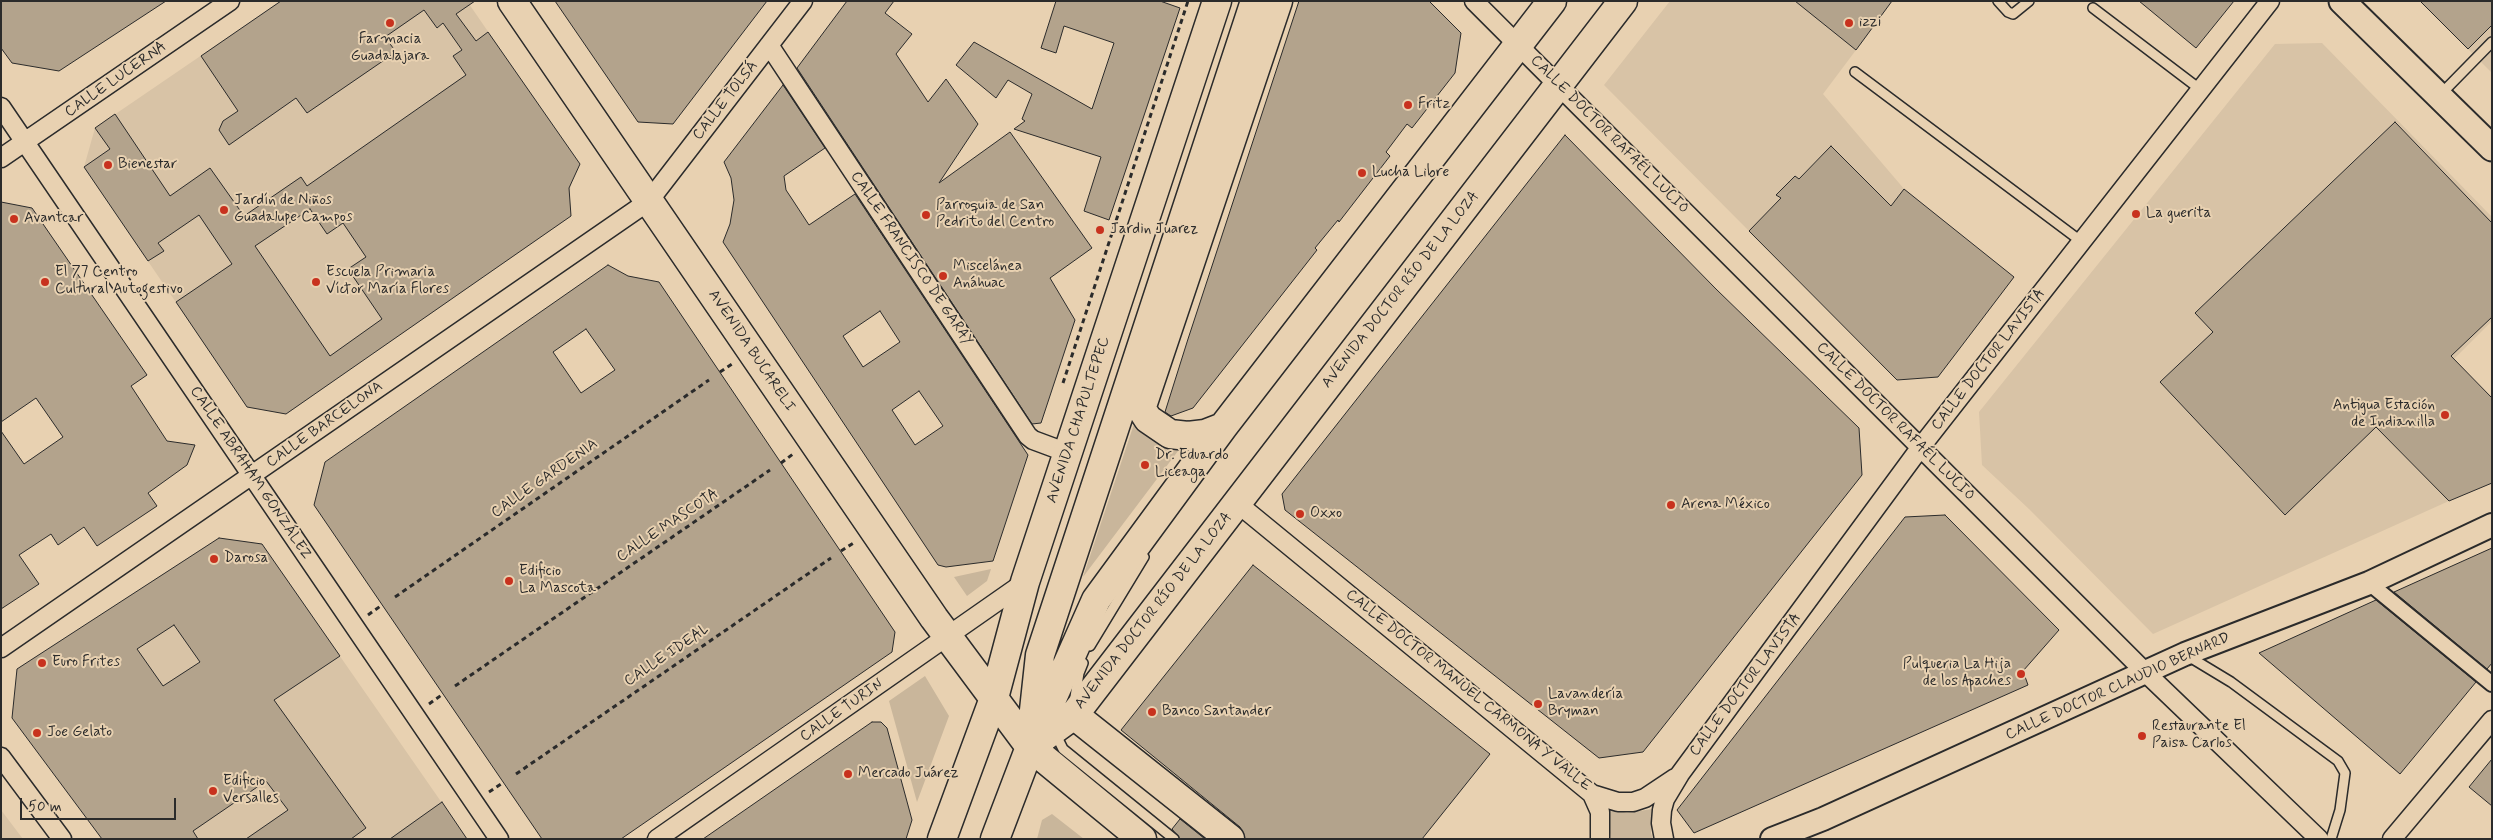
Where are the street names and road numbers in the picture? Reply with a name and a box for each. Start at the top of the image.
street label: CALLE LUCERNA [62,38,170,122]
street label: CALLE DOCTOR RAFAÉL LUCIO [1526,52,1692,218]
street label: CALLE TOLSÁ [690,58,762,144]
street label: CALLE FRANCISCO DE GARAY [846,168,976,350]
street label: AVENIDA DOCTOR RÍO DE LA LOZA [1319,188,1483,392]
street label: CALLE DOCTOR LAVISTA [1928,286,2050,434]
street label: AVENIDA BUCARELI [704,287,798,415]
street label: AVENIDA CHAPULTEPEC [1044,334,1114,506]
street label: CALLE DOCTOR RAFAÉL LUCIO [1812,339,1978,505]
street label: CALLE BARCELONA [263,378,387,472]
street label: CALLE ABRAHAM GONZÁLEZ [185,383,315,563]
street label: CALLE GARDENIA [488,436,602,522]
street label: CALLE MASCOTA [614,485,722,567]
street label: AVENIDA DOCTOR RÍO DE LA LOZA [1072,509,1236,713]
street label: CALLE DOCTOR MANUEL CARMONA Y VALLE [1342,586,1594,796]
street label: CALLE DOCTOR LAVISTA [1686,610,1806,760]
street label: CALLE IDEAL [621,621,713,691]
street label: CALLE DOCTOR CLAUDIO BERNARD [2003,629,2233,745]
street label: CALLE TURIN [797,676,887,746]

